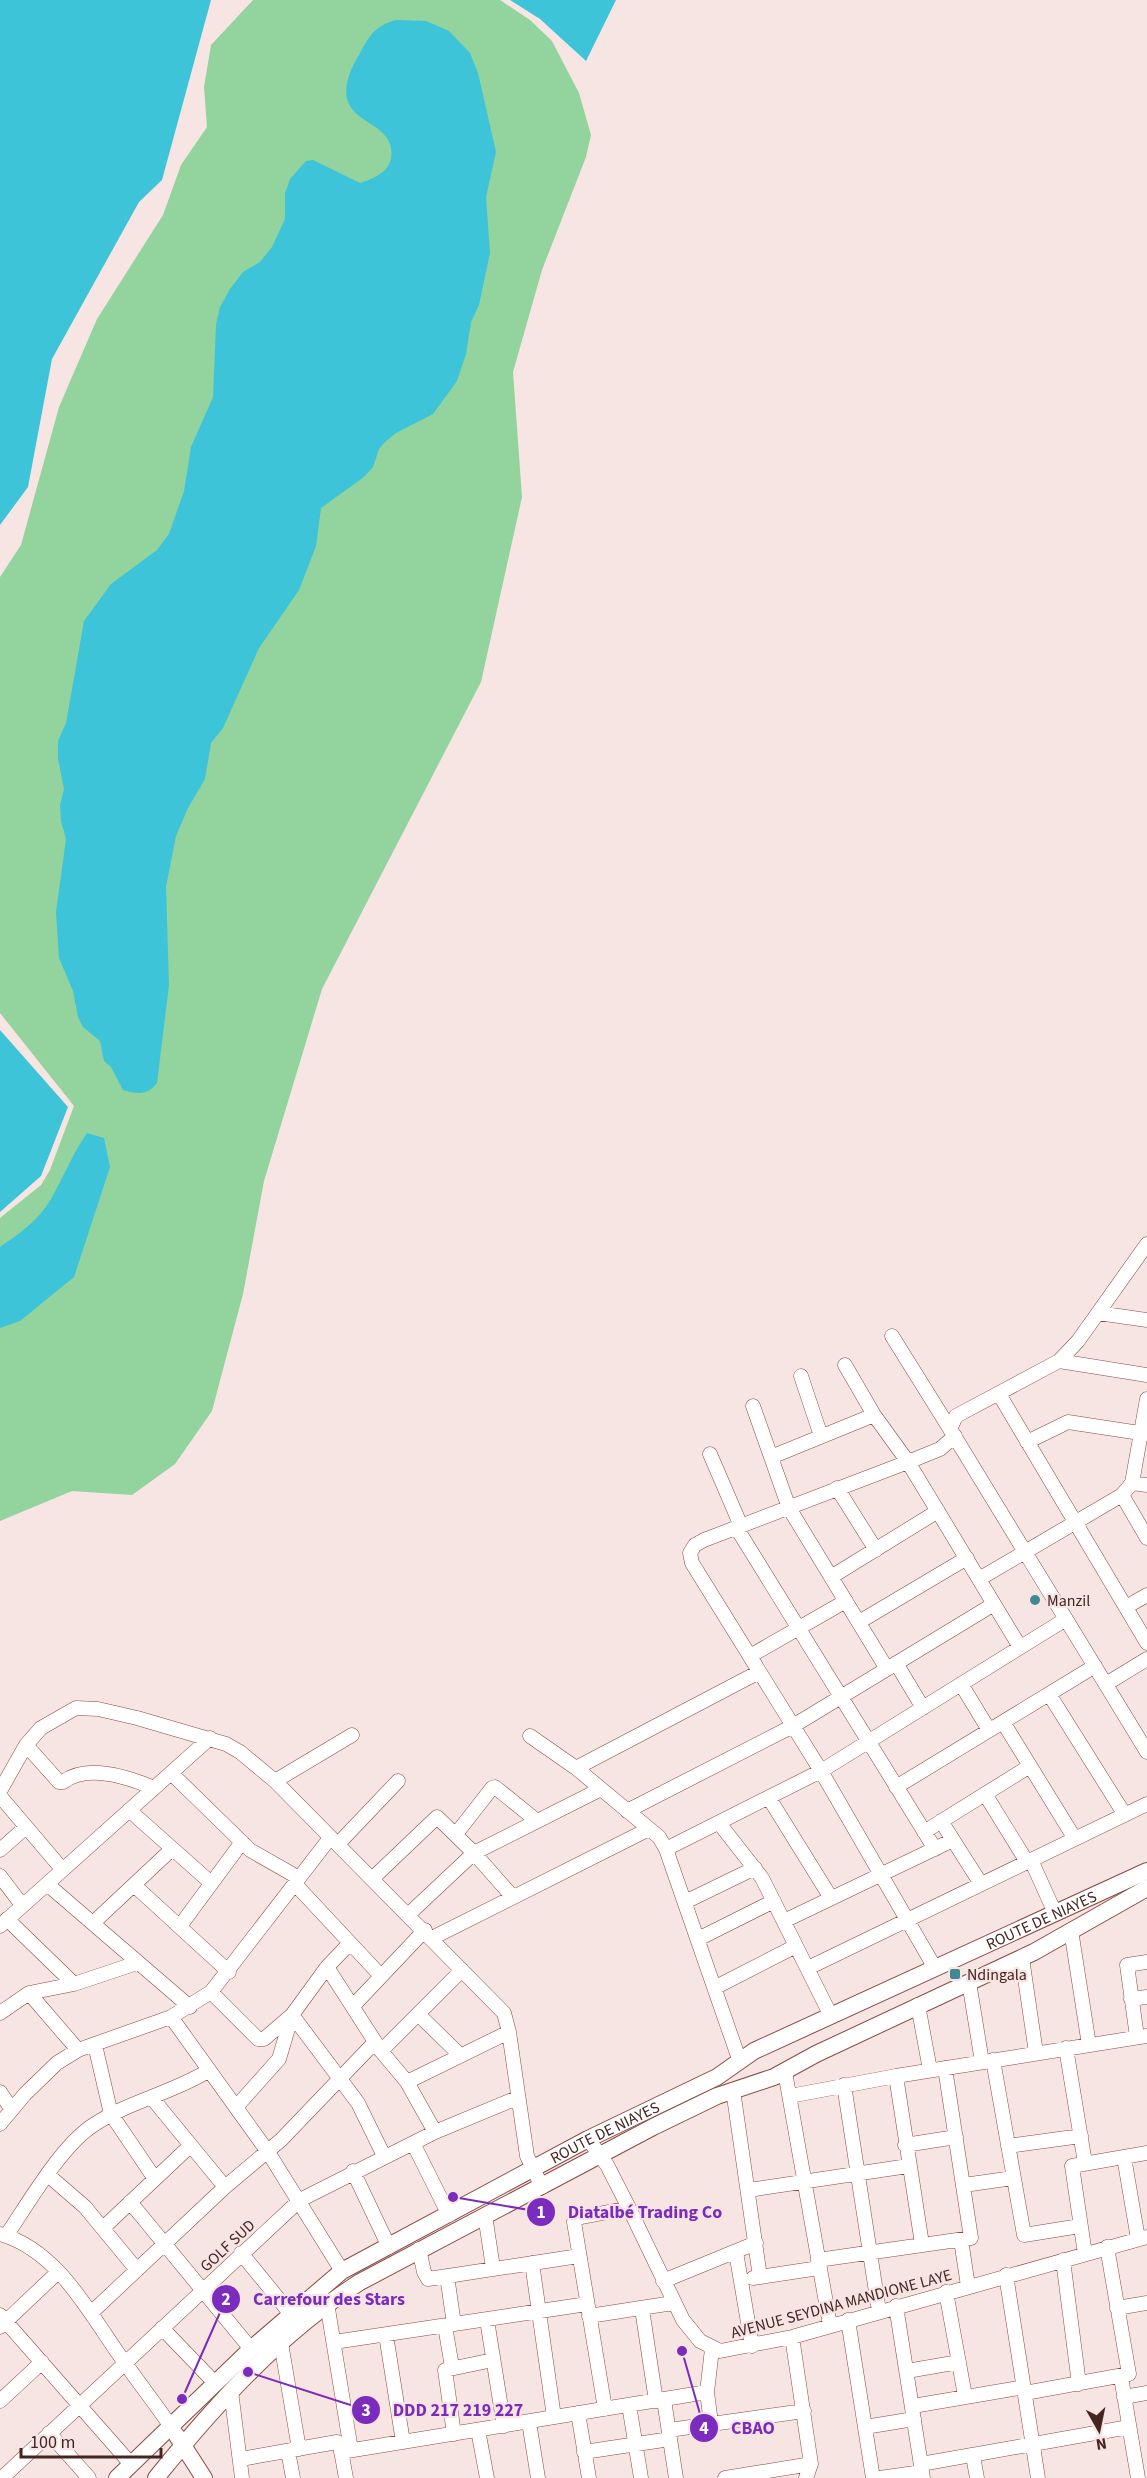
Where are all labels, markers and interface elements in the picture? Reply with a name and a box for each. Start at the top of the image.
place label: Manzil [1047,1590,1090,1612]
marker: Manzil [1028,1593,1042,1607]
street label: ROUTE DE NIAYES [982,1886,1100,1955]
place label: Ndingala [967,1964,1027,1986]
marker: Ndingala [948,1967,962,1981]
street label: ROUTE DE NIAYES [546,2096,663,2169]
callout: Diatalbé Trading Co [526,2194,735,2230]
text: 1 [536,2200,546,2225]
text: Diatalbé Trading Co [568,2200,722,2225]
street label: GOLF SUD [195,2214,260,2277]
street label: AVENUE SEYDINA MANDIONE LAYE [728,2264,954,2344]
callout: Carrefour des Stars [211,2281,417,2317]
text: 2 [221,2287,231,2312]
text: Carrefour des Stars [253,2287,405,2312]
callout: DDD 217 219 227 [351,2392,536,2428]
text: 3 [361,2398,371,2423]
text: DDD 217 219 227 [393,2398,523,2423]
north arrow [1069,2400,1129,2460]
callout: CBAO [689,2410,787,2446]
text: 4 [699,2416,709,2441]
text: CBAO [731,2416,775,2441]
scale bar [21,2421,160,2459]
text: 100 m [30,2430,75,2455]
text: N [1094,2432,1108,2456]

